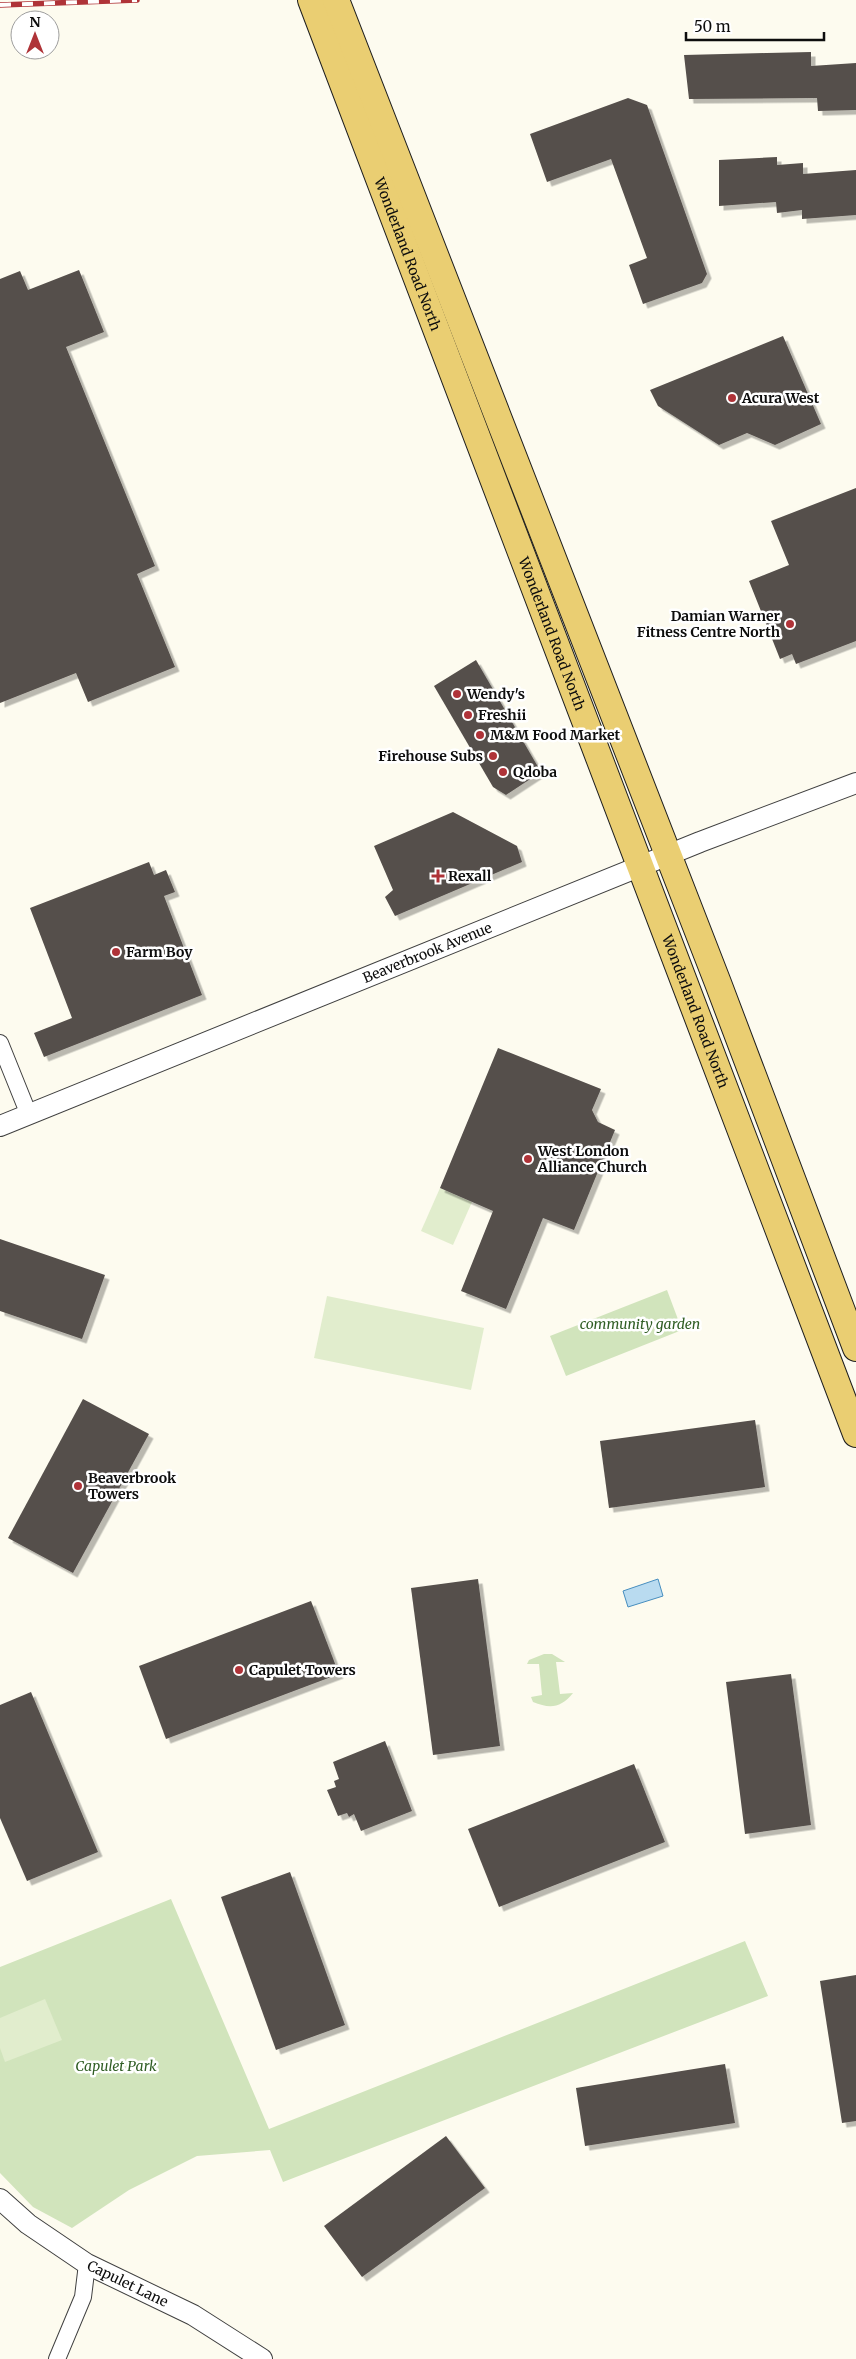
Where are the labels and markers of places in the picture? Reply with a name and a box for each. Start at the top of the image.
place label: Acura West [741,389,820,407]
marker: Acura West [726,392,738,404]
place label: Damian Warner Fitness Centre North [637,607,781,641]
marker: Damian Warner Fitness Centre North [784,618,796,630]
place label: Wendy's [466,685,525,703]
marker: Wendy's [451,688,463,700]
place label: Freshii [478,706,526,724]
marker: Freshii [462,709,474,721]
place label: M&M Food Market [490,726,621,744]
marker: M&M Food Market [474,729,486,741]
place label: Firehouse Subs [378,747,483,765]
marker: Firehouse Subs [487,750,499,762]
place label: Qdoba [513,763,557,781]
marker: Qdoba [497,766,509,778]
place label: Rexall [448,867,492,885]
marker: Rexall [432,870,444,882]
place label: Farm Boy [126,943,193,961]
marker: Farm Boy [110,946,122,958]
place label: West London Alliance Church [537,1142,648,1176]
marker: West London Alliance Church [522,1153,534,1165]
place label: Beaverbrook Towers [88,1469,177,1503]
marker: Beaverbrook Towers [72,1480,84,1492]
place label: Capulet Towers [249,1661,356,1679]
marker: Capulet Towers [233,1664,245,1676]

